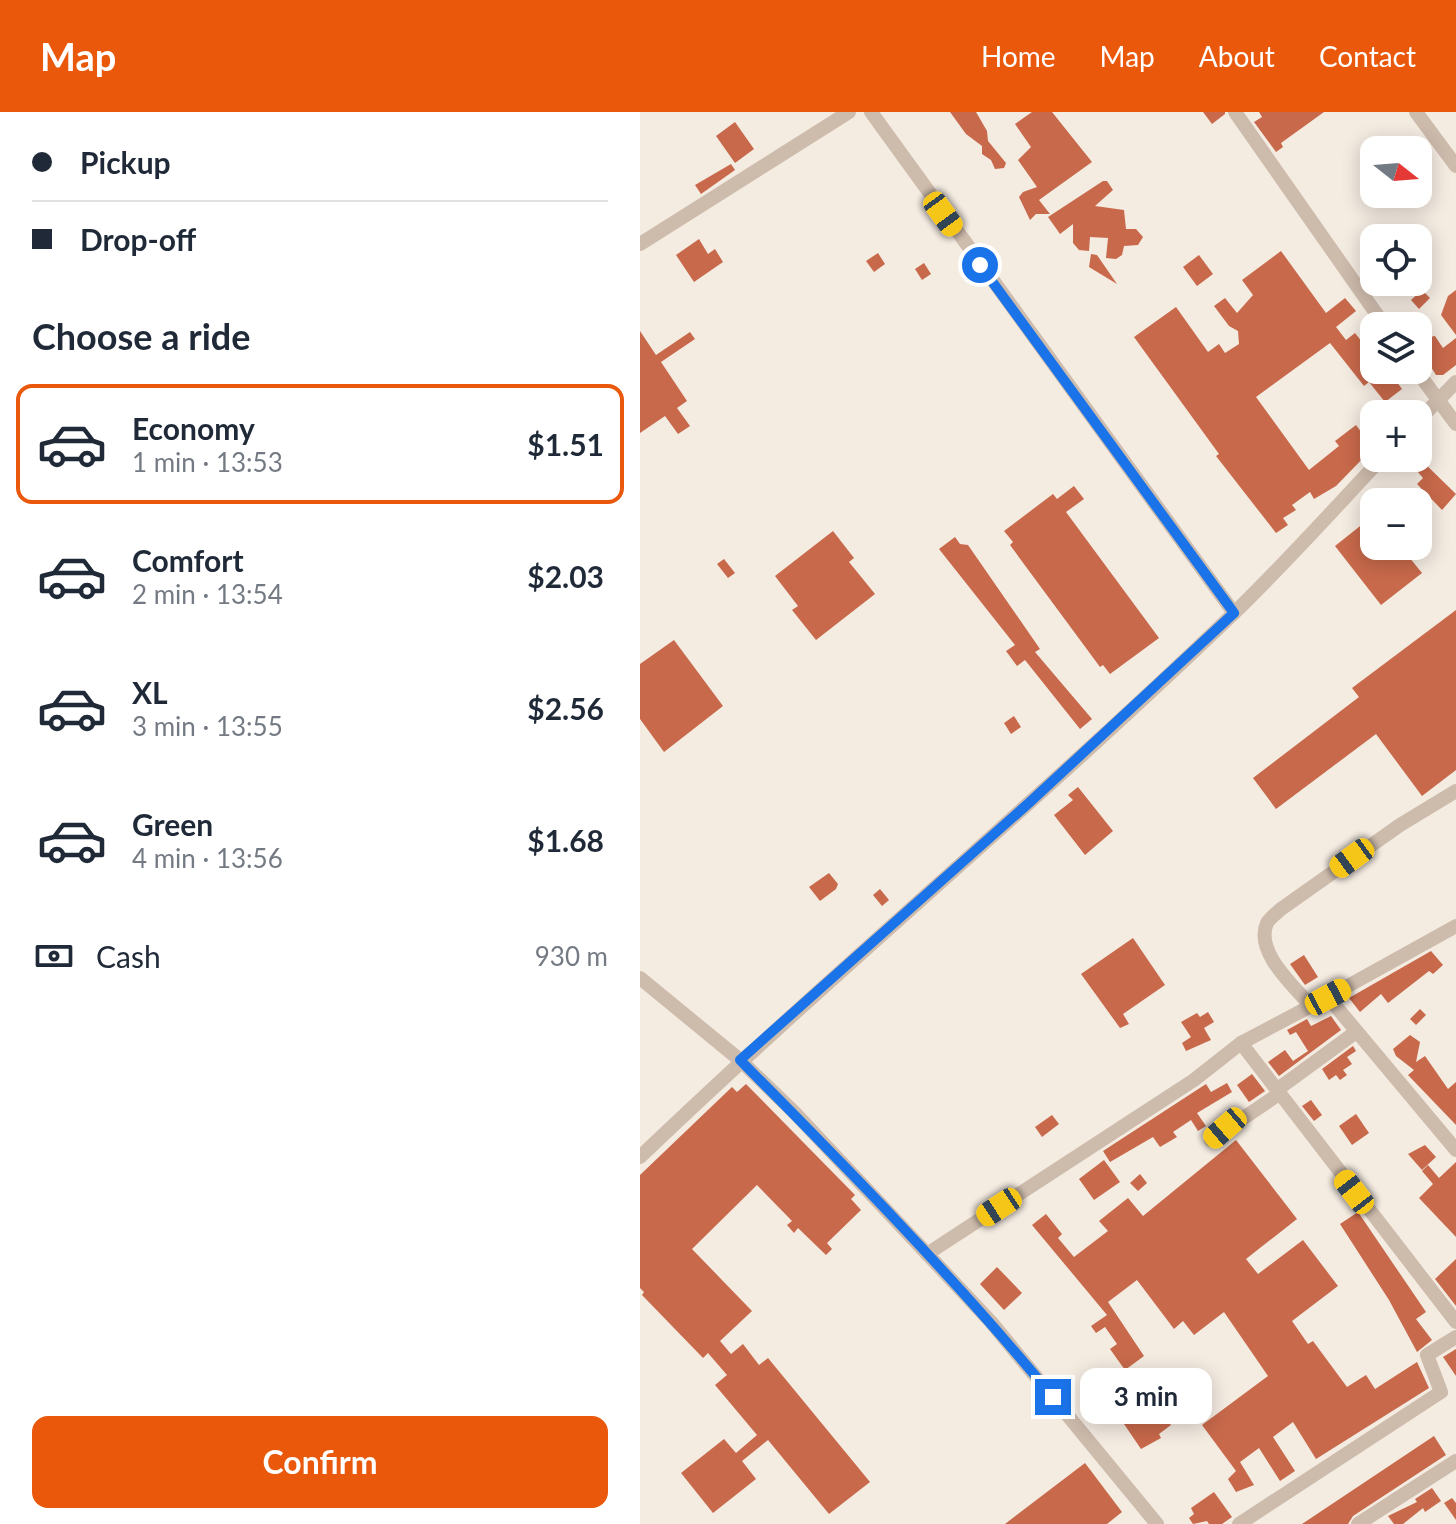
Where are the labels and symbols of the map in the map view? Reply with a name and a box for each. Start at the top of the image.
north arrow [1360,136,1432,208]
car [919,188,967,240]
route start [962,247,998,283]
car [1326,834,1378,882]
car [1301,975,1355,1019]
car [1199,1103,1251,1153]
car [1330,1166,1378,1218]
car [972,1184,1026,1230]
callout: 3 min [1081,1369,1213,1425]
route end [1035,1379,1071,1415]

